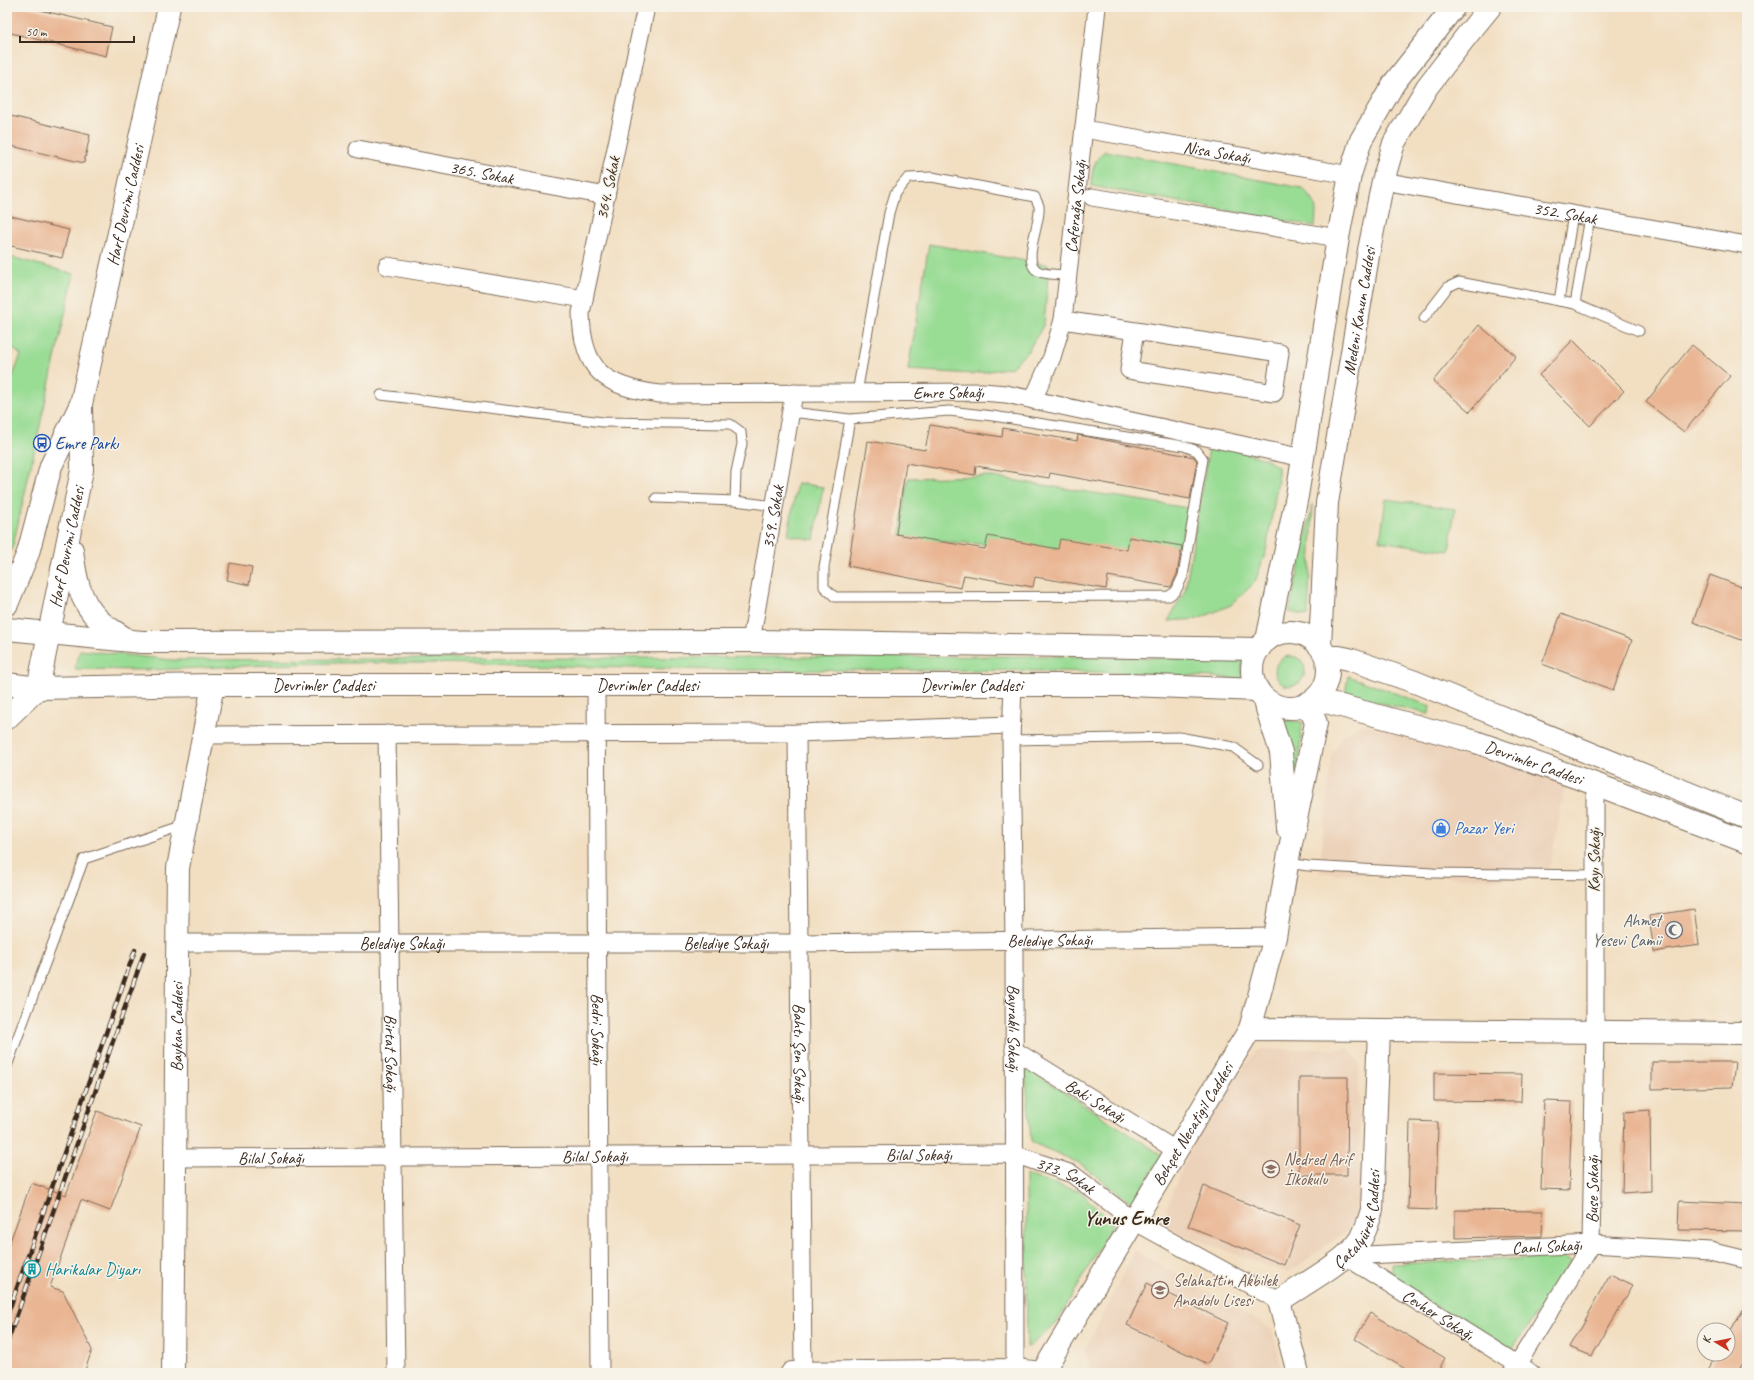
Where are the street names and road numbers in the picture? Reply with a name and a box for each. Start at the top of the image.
street label: Nisa Sokağı [1182,136,1253,168]
street label: Harf Devrimi Caddesi [101,141,149,268]
street label: 364. Sokak [591,153,625,221]
street label: 365. Sokak [448,156,517,189]
street label: Caferağa Sokağı [1060,158,1091,254]
street label: 352. Sokak [1532,197,1600,229]
street label: Medeni Kanun Caddesi [1338,243,1380,376]
street label: Emre Sokağı [913,381,986,403]
street label: 359. Sokak [757,482,789,550]
street label: Harf Devrimi Caddesi [44,483,89,609]
street label: Devrimler Caddesi [273,675,378,696]
street label: Devrimler Caddesi [597,675,702,696]
street label: Devrimler Caddesi [921,675,1026,696]
street label: Devrimler Caddesi [1482,736,1588,790]
street label: Kayı Sokağı [1583,827,1605,892]
street label: Belediye Sokağı [1007,929,1093,951]
street label: Belediye Sokağı [359,933,445,954]
street label: Belediye Sokağı [683,933,769,954]
street label: Baykan Caddesi [165,980,187,1072]
street label: Bayraklı Sokağı [1004,984,1025,1073]
street label: Bedri Sokağı [587,993,609,1066]
street label: Bahtı Şen Sokağı [789,1003,811,1104]
street label: Birtat Sokağı [380,1014,403,1093]
street label: Behçet Necatigil Caddesi [1147,1057,1239,1189]
street label: Baki Sokağı [1062,1074,1130,1128]
street label: Bilal Sokağı [886,1144,953,1165]
street label: Bilal Sokağı [562,1145,629,1167]
street label: Bilal Sokağı [238,1147,305,1168]
street label: 373. Sokak [1033,1152,1101,1199]
street label: Buse Sokağı [1581,1154,1603,1223]
street label: Çatalyürek Caddesi [1328,1168,1384,1274]
street label: Canlı Sokağı [1511,1234,1583,1258]
street label: Cevher Sokağı [1399,1284,1478,1345]

